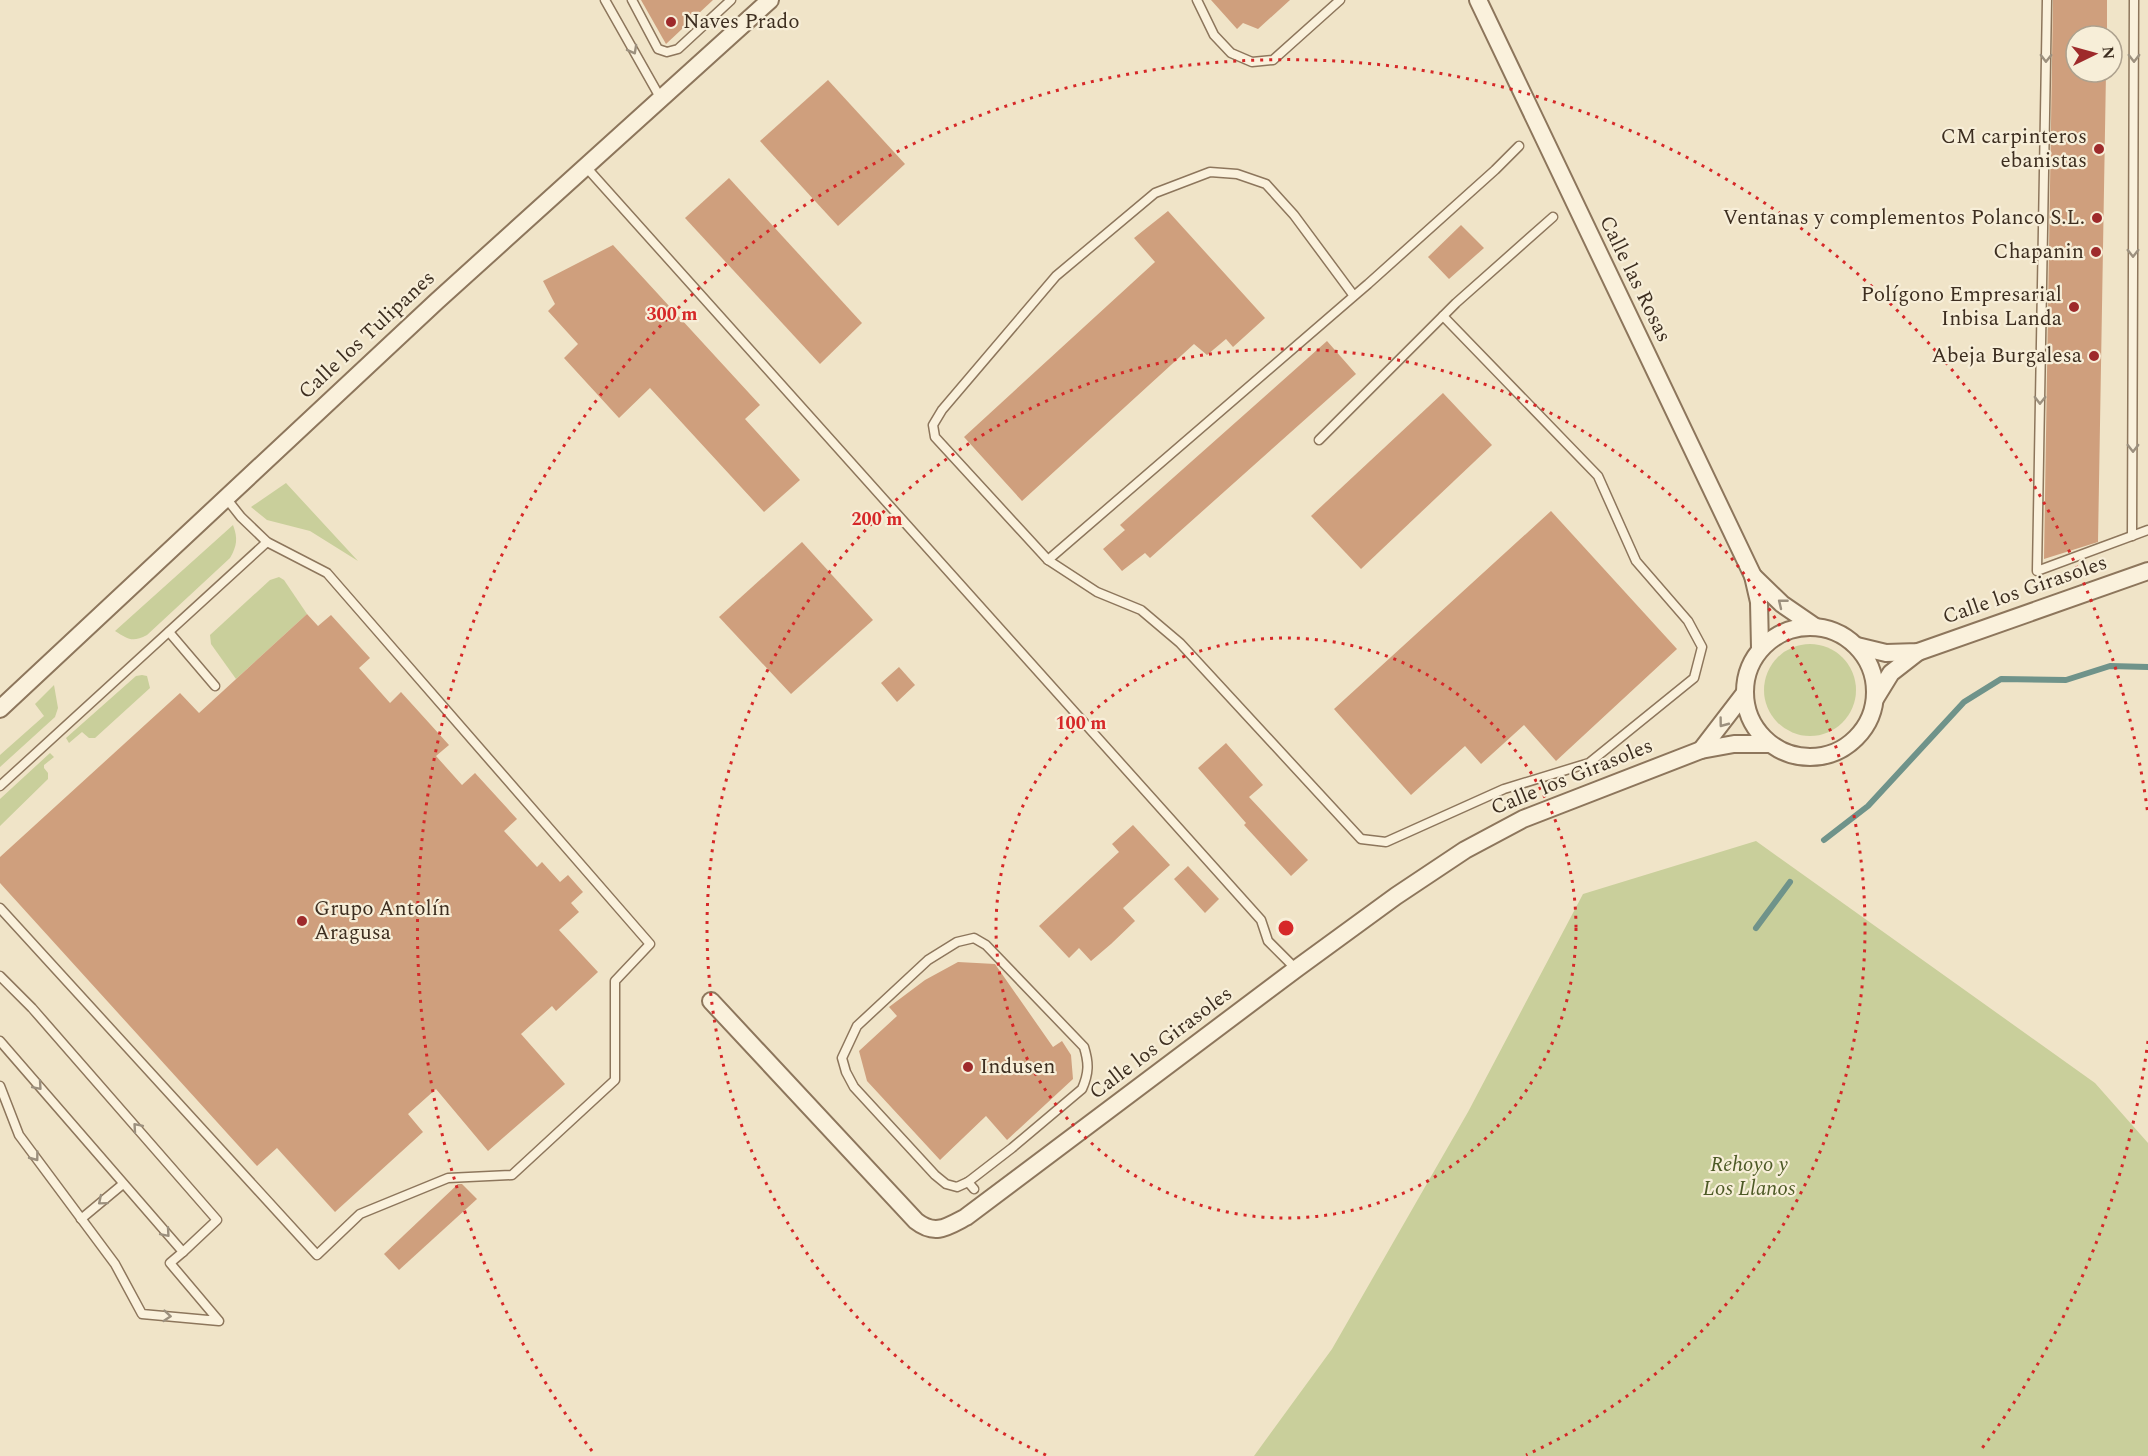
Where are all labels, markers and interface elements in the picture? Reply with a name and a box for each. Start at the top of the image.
place label: Naves Prado [683,6,800,38]
marker: Naves Prado [664,15,678,29]
north arrow [2064,24,2124,84]
one-way arrow [626,43,637,54]
text: N [2095,45,2120,60]
one-way arrow [2040,54,2052,63]
one-way arrow [2128,54,2140,63]
place label: CM carpinteros ebanistas [1941,121,2087,177]
marker: CM carpinteros ebanistas [2092,142,2106,156]
place label: Ventanas y complementos Polanco S.L. [1723,202,2085,234]
street label: Calle las Rosas [1590,210,1680,348]
marker: Ventanas y complementos Polanco S.L. [2090,211,2104,225]
place label: Chapanin [1993,236,2084,268]
marker: Chapanin [2089,245,2103,259]
one-way arrow [2127,249,2139,258]
street label: Calle los Tulipanes [291,263,443,407]
place label: Polígono Empresarial Inbisa Landa [1861,279,2063,335]
marker: Polígono Empresarial Inbisa Landa [2067,300,2081,314]
text: 300 m [646,301,698,328]
place label: Abeja Burgalesa [1931,340,2083,372]
marker: Abeja Burgalesa [2087,349,2101,363]
one-way arrow [2034,396,2046,405]
one-way arrow [2127,444,2139,453]
text: 200 m [851,506,903,533]
street label: Calle los Girasoles [1938,547,2112,633]
one-way arrow [1778,599,1789,610]
text: 100 m [1055,710,1107,737]
one-way arrow [1720,716,1731,727]
street label: Calle los Girasoles [1486,730,1658,824]
place label: Grupo Antolín Aragusa [314,893,451,949]
marker: Grupo Antolín Aragusa [295,914,309,928]
centre of rings [1276,918,1296,938]
street label: Calle los Girasoles [1083,978,1239,1108]
place label: Indusen [980,1051,1055,1083]
marker: Indusen [961,1060,975,1074]
one-way arrow [31,1079,42,1089]
one-way arrow [133,1124,144,1134]
park label: Rehoyo y Los Llanos [1703,1149,1796,1205]
one-way arrow [28,1150,39,1161]
one-way arrow [98,1194,109,1205]
one-way arrow [159,1226,170,1237]
one-way arrow [163,1309,172,1322]

